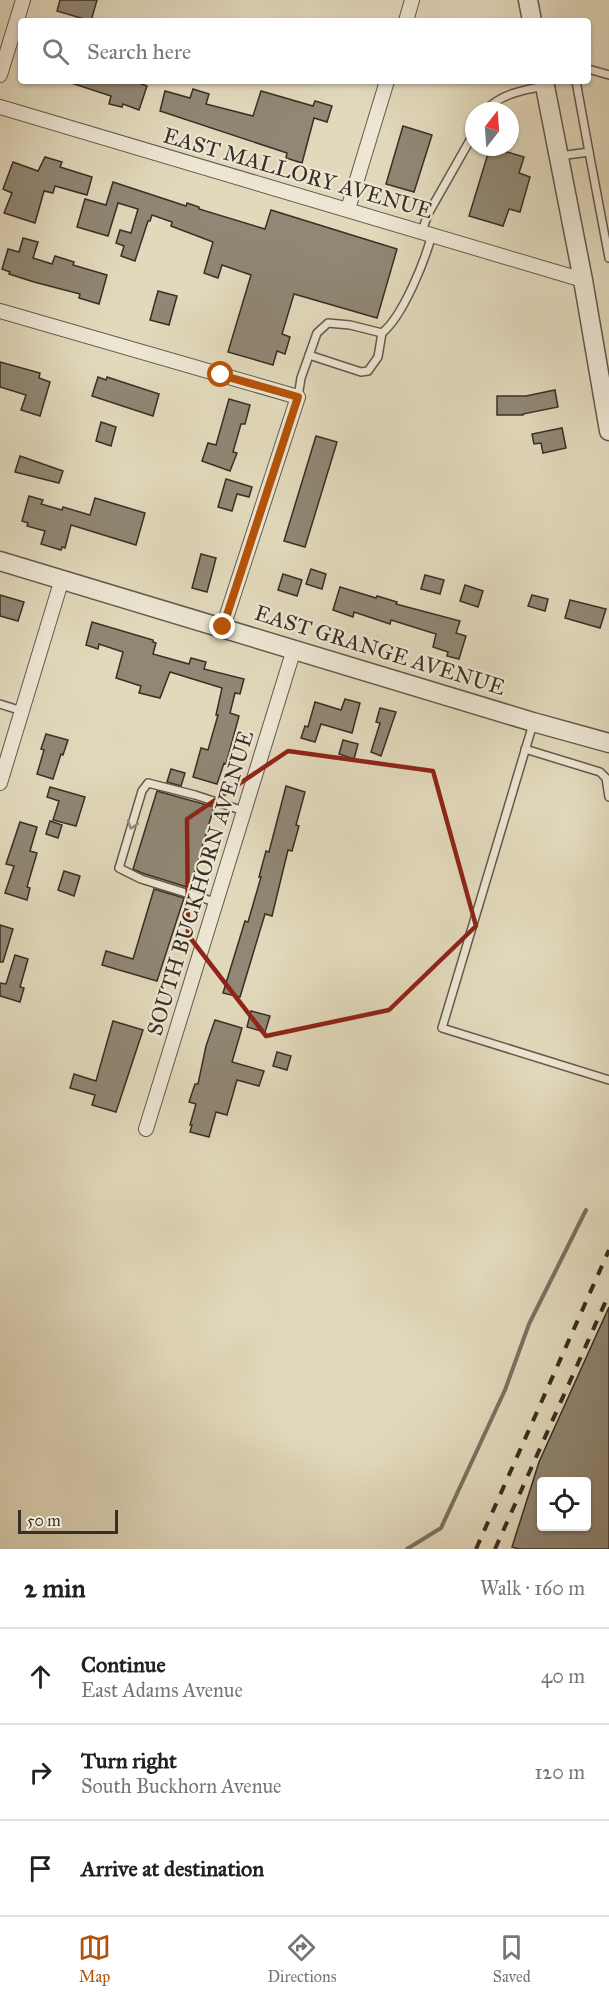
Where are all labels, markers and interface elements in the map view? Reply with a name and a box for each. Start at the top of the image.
search box [18,18,591,84]
icon: search [39,35,72,68]
text: Search here [87,38,191,65]
north arrow [465,102,519,156]
street label: EAST MALLORY AVENUE [160,122,436,225]
route start [207,361,233,387]
street label: EAST GRANGE AVENUE [252,599,509,701]
route end [209,613,235,639]
street label: SOUTH BUCKHORN AVENUE [141,727,259,1039]
one-way arrow [127,819,139,829]
map controls [537,1477,591,1531]
button: locate [537,1477,591,1531]
scale bar [18,1507,118,1534]
text: 50 m [27,1511,61,1530]
text: 2 min [24,1572,85,1604]
text: Walk · 160 m [480,1576,585,1600]
text: Continue [81,1651,166,1678]
icon: ahead [24,1660,57,1693]
text: 40 m [541,1664,585,1688]
text: East Adams Avenue [81,1678,243,1702]
text: Turn right [81,1747,177,1774]
icon: right [24,1756,57,1789]
text: 120 m [534,1760,585,1784]
text: South Buckhorn Avenue [81,1774,281,1798]
icon: arrive [24,1852,57,1885]
text: Arrive at destination [81,1855,264,1882]
tab: Map [78,1931,111,1986]
tab: Directions [267,1931,336,1986]
tab: Saved [493,1931,531,1986]

